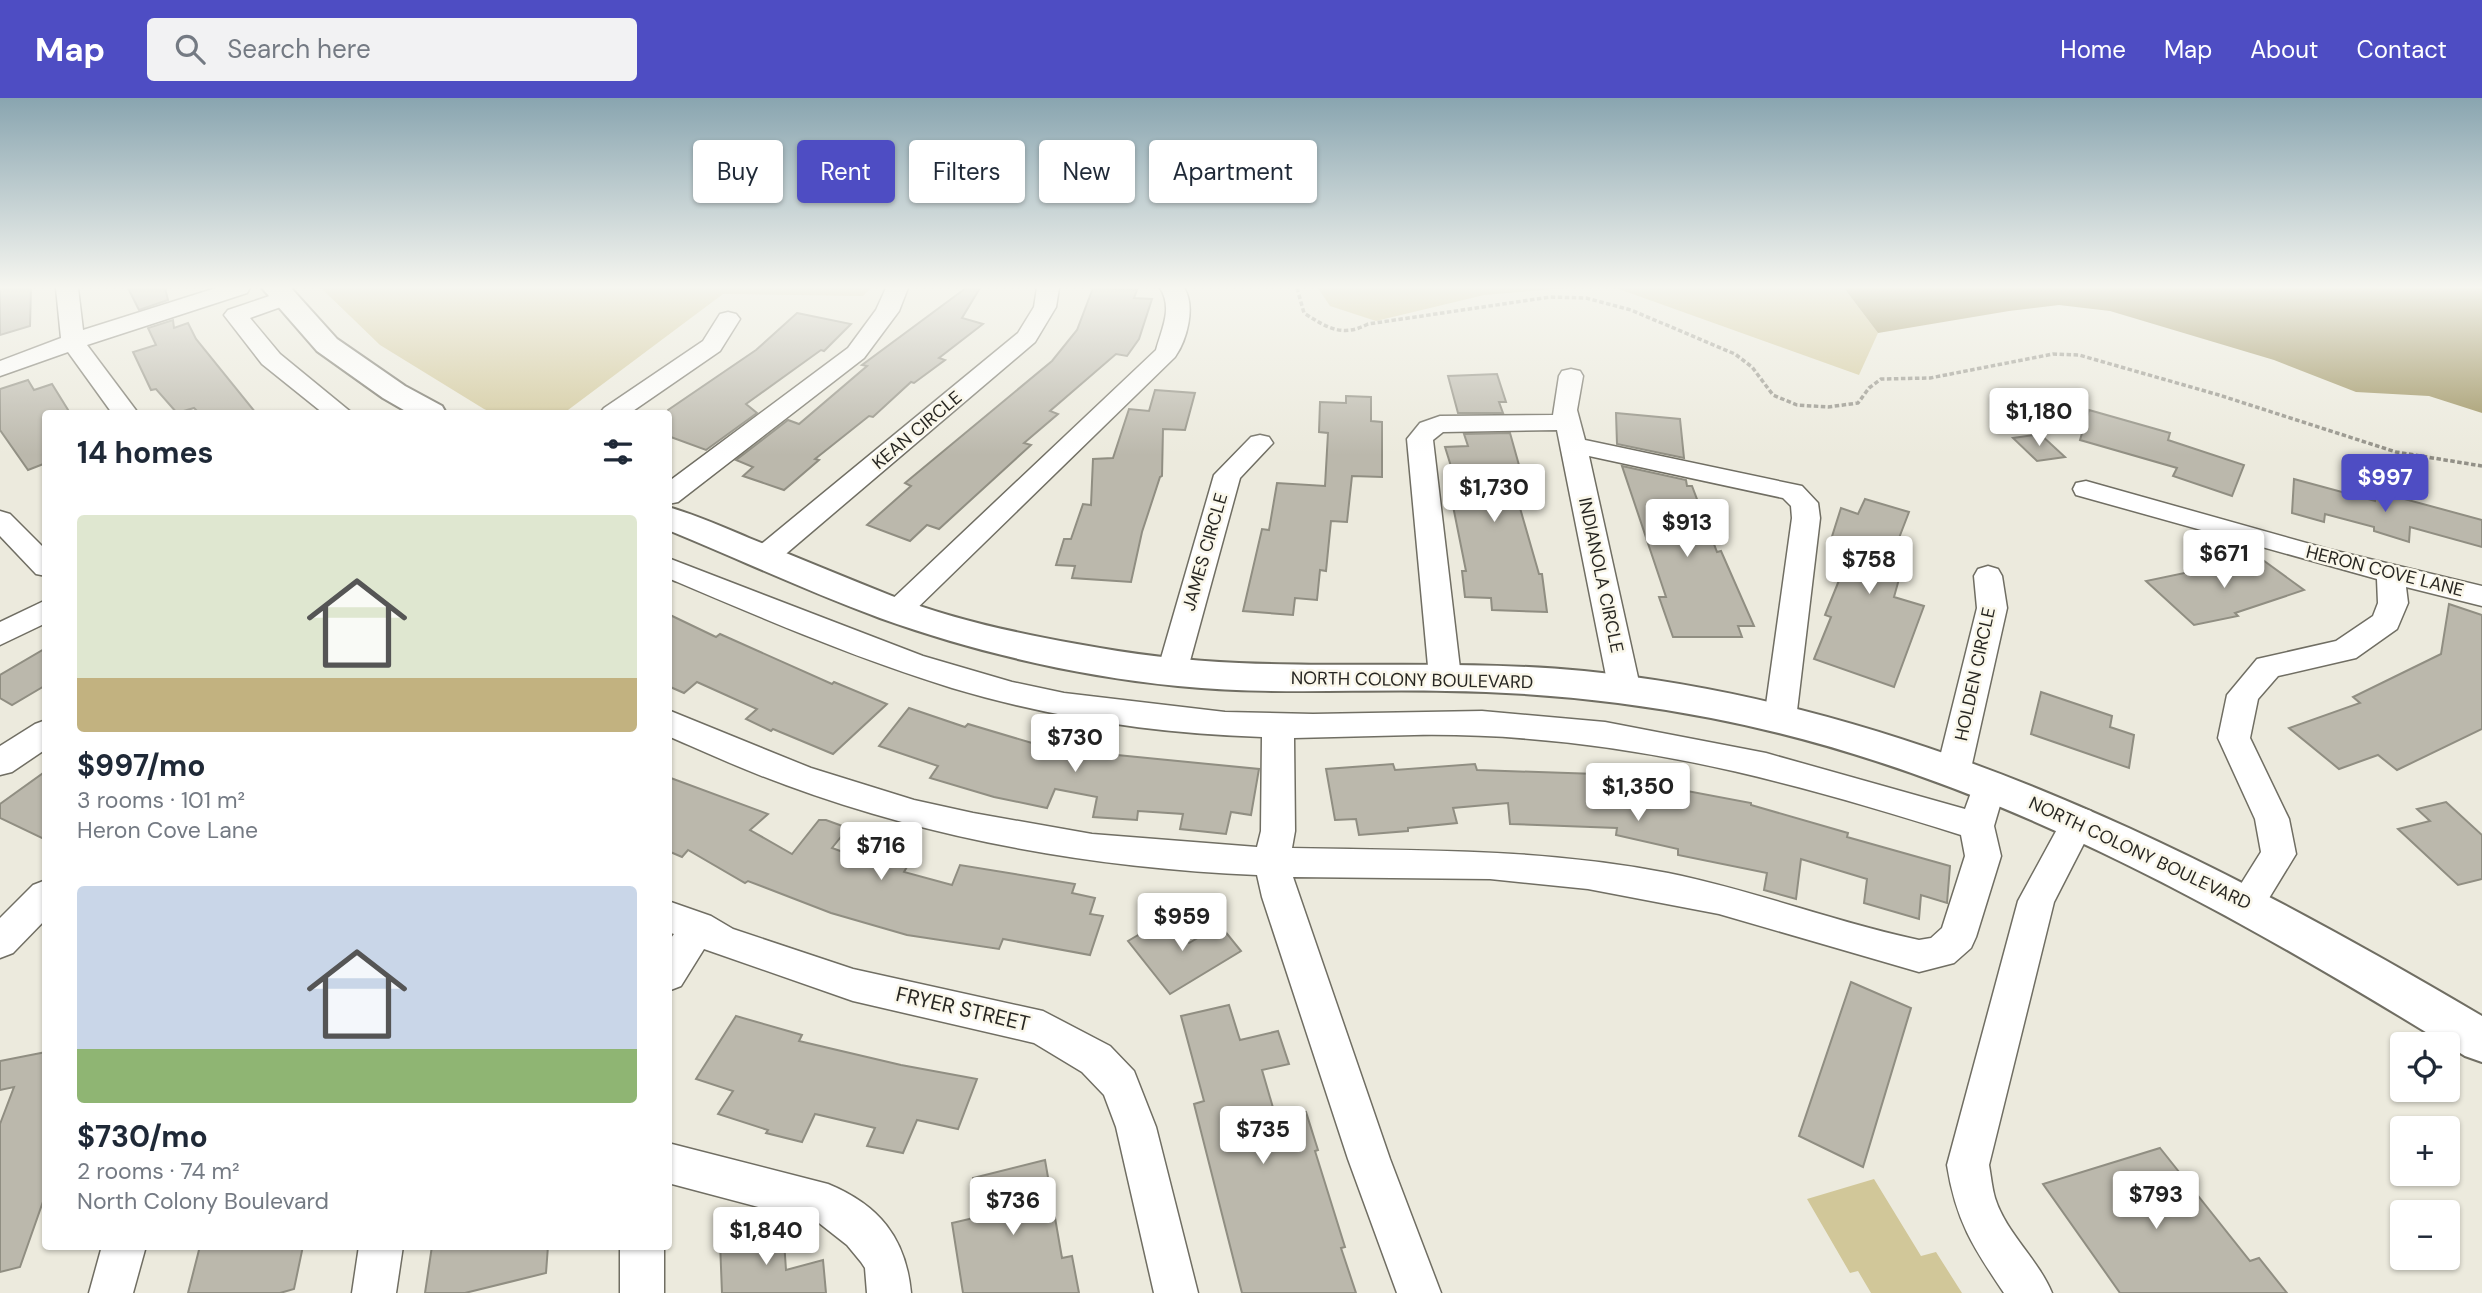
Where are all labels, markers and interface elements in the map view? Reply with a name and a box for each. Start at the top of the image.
search box [147,18,637,81]
text: Map [35,28,105,71]
icon: search [171,30,209,68]
text: Search here [227,32,371,66]
text: Home [2060,34,2126,65]
text: Map [2164,34,2212,65]
text: About [2250,34,2319,65]
text: Contact [2357,34,2447,65]
chip: Buy [693,140,783,203]
chip: Rent [797,140,895,203]
chip: Filters [909,140,1025,203]
chip: New [1039,140,1135,203]
chip: Apartment [1149,140,1317,203]
street label: KEAN CIRCLE [867,385,967,475]
pin: $1,180 [1982,388,2096,448]
text: $1,180 [2005,396,2073,426]
text: 14 homes [77,433,214,472]
icon: filters [599,433,637,471]
pin: $997 [2344,454,2426,514]
text: $997 [2357,462,2413,492]
pin: $1,730 [1437,464,1551,524]
text: $1,730 [1459,472,1529,502]
street label: JAMES CIRCLE [1177,490,1233,614]
street label: INDIANOLA CIRCLE [1573,495,1629,655]
pin: $913 [1646,500,1728,559]
text: $913 [1662,507,1712,537]
pin: $671 [2183,531,2265,590]
pin: $758 [1828,536,1910,596]
text: $671 [2199,538,2249,568]
street label: HERON COVE LANE [2304,540,2466,602]
text: $758 [1842,544,1896,574]
icon: home [294,560,420,686]
street label: HOLDEN CIRCLE [1949,605,2001,743]
street label: NORTH COLONY BOULEVARD [1291,666,1533,694]
pin: $730 [1034,714,1116,774]
text: $730 [1047,722,1103,752]
text: $997/mo [77,746,205,785]
pin: $1,350 [1581,764,1695,823]
text: $1,350 [1602,771,1674,801]
text: 3 rooms · 101 m² [77,785,245,815]
street label: NORTH COLONY BOULEVARD [2025,791,2255,915]
text: Heron Cove Lane [77,815,258,845]
pin: $716 [840,822,922,882]
text: $716 [856,830,906,860]
pin: $959 [1141,894,1223,953]
text: $959 [1154,901,1210,931]
icon: home [294,931,420,1057]
street label: FRYER STREET [893,980,1033,1038]
map controls [2390,1032,2460,1270]
button: locate [2390,1032,2460,1102]
pin: $735 [1222,1107,1304,1166]
text: $735 [1236,1114,1290,1144]
button: + [2390,1116,2460,1186]
text: $730/mo [77,1117,208,1156]
text: 2 rooms · 74 m² [77,1156,240,1186]
pin: $793 [2115,1172,2197,1231]
pin: $736 [972,1178,1054,1237]
text: $793 [2129,1179,2183,1209]
text: $736 [986,1185,1040,1215]
text: North Colony Boulevard [77,1186,329,1216]
button: − [2390,1200,2460,1270]
pin: $1,840 [709,1208,823,1267]
text: $1,840 [729,1215,803,1245]

